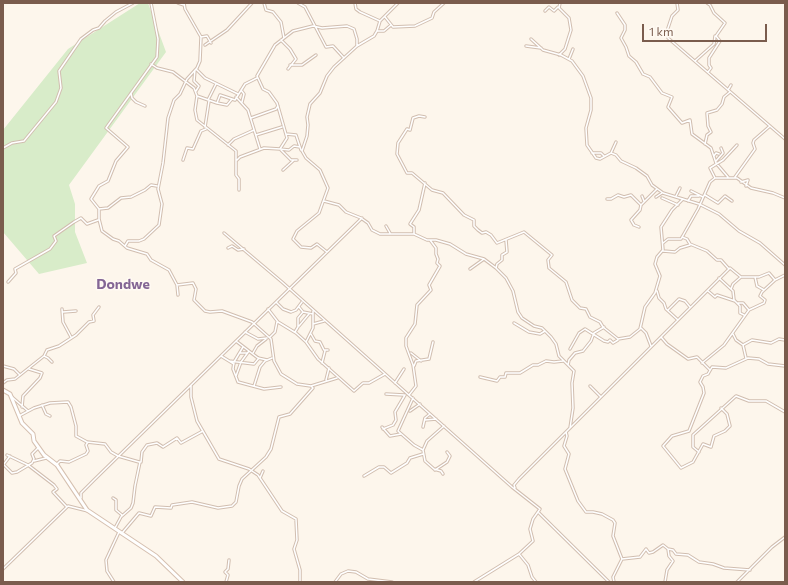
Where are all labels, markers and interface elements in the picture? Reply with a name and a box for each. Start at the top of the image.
scale bar [644,16,769,42]
text: 1 km [649,24,673,38]
district label: Dondwe [96,276,150,292]

